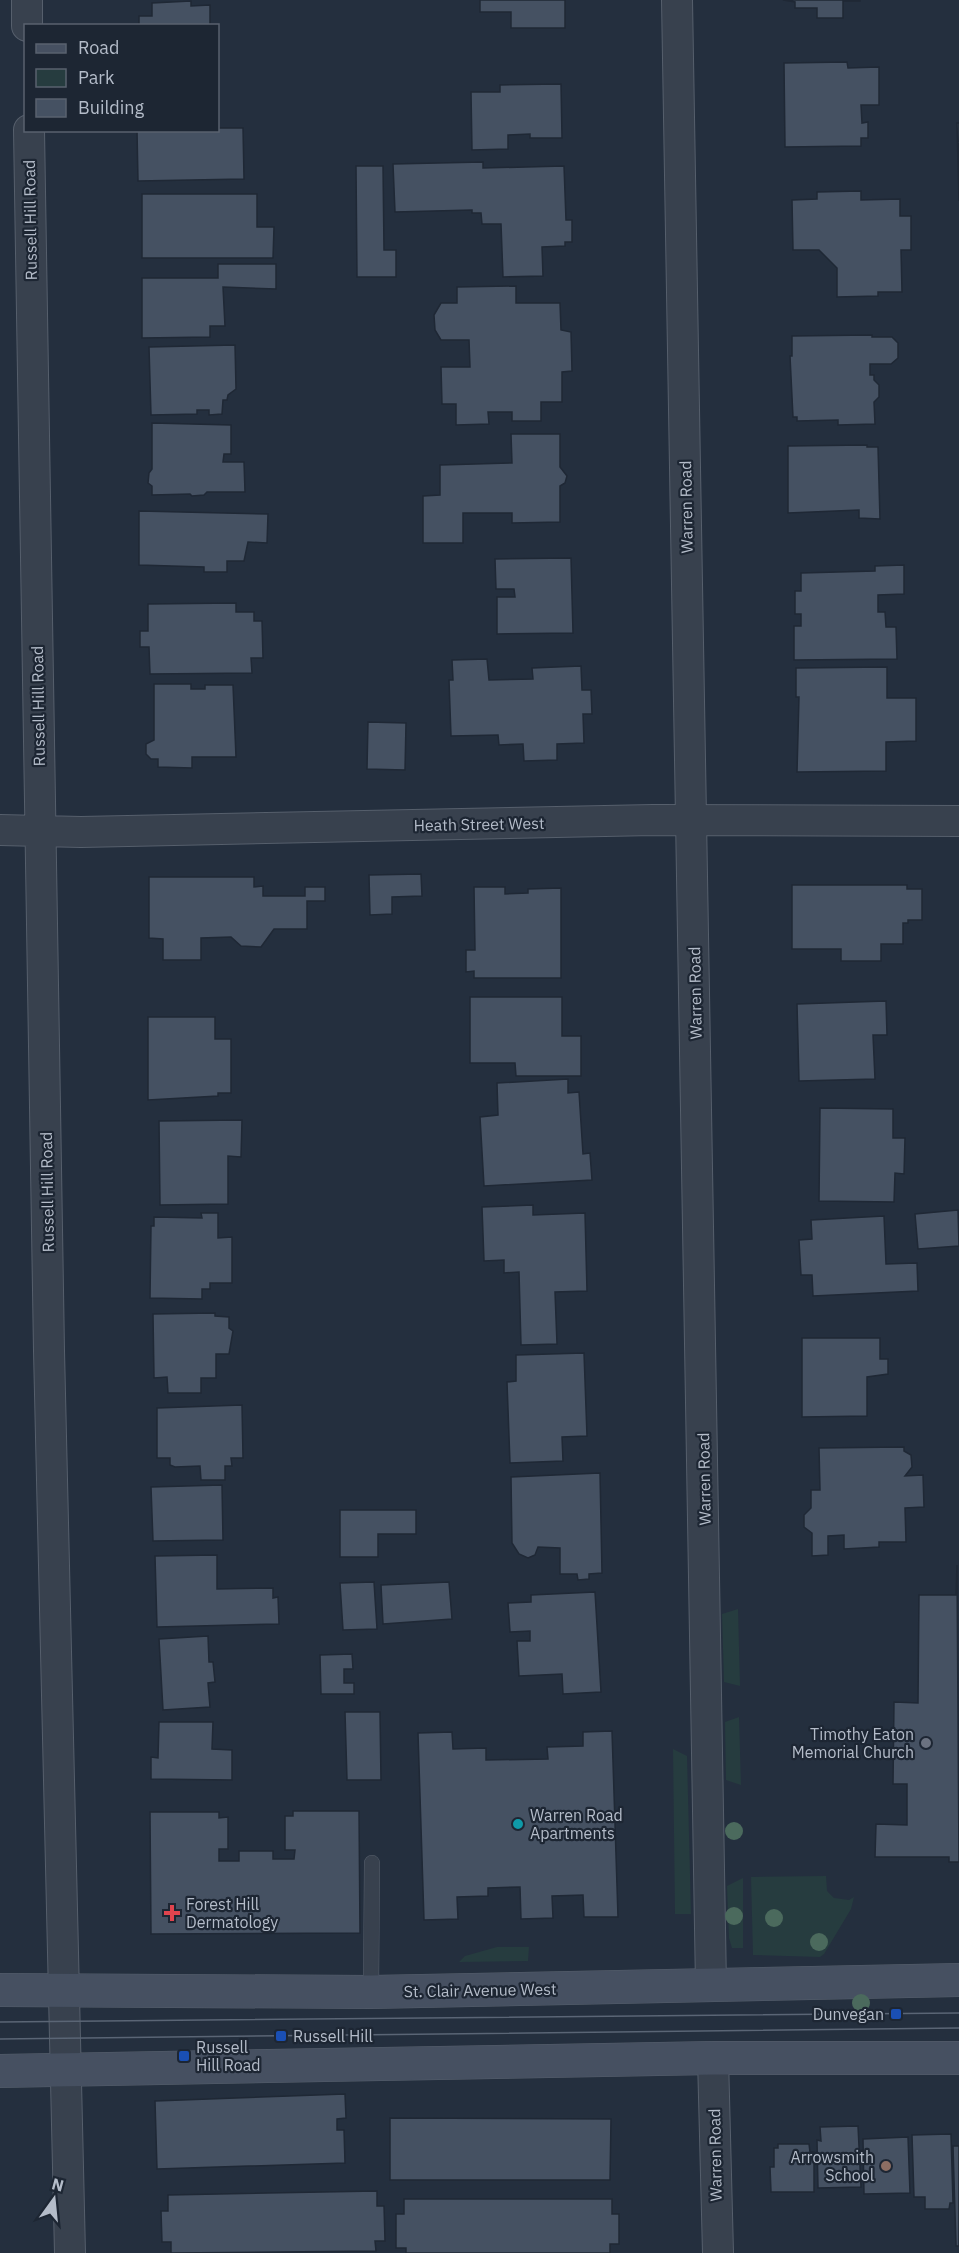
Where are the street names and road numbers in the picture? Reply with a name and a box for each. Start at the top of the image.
street label: Russell Hill Road [19,160,41,280]
street label: Warren Road [675,460,697,554]
street label: Russell Hill Road [27,646,49,766]
street label: Heath Street West [413,813,545,835]
street label: Warren Road [684,946,706,1040]
street label: Russell Hill Road [36,1132,58,1252]
street label: Warren Road [693,1432,715,1526]
street label: St. Clair Avenue West [403,1979,557,2001]
street label: Warren Road [704,2108,726,2202]

